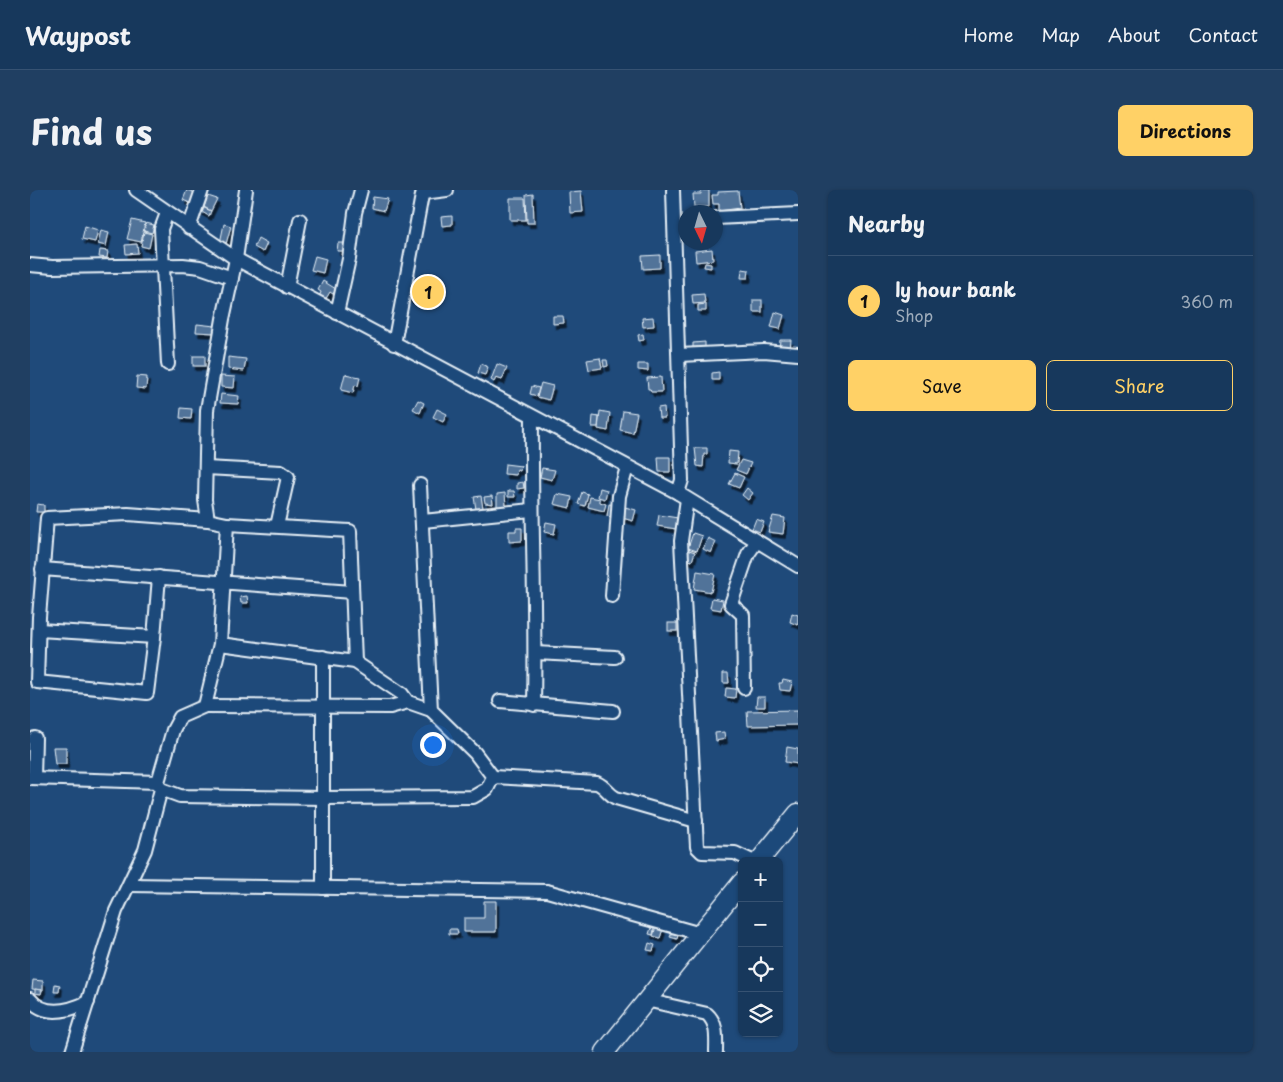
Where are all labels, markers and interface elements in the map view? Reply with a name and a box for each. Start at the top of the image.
text: Waypost [25,17,131,53]
text: Home [963,21,1013,48]
text: Map [1041,21,1080,48]
text: About [1108,21,1160,48]
text: Contact [1188,21,1258,48]
text: Find us [30,104,152,157]
button: Directions [1118,105,1253,156]
north arrow [678,205,723,250]
text: Nearby [848,207,925,239]
pin: 1 [412,273,444,311]
text: ly hour bank [895,275,1016,303]
text: 1 [860,289,868,313]
text: 360 m [1181,289,1233,313]
text: Shop [895,303,933,327]
button: Save [848,360,1036,411]
button: Share [1046,360,1233,411]
your location [420,732,446,758]
map controls [738,857,783,1037]
button: + [738,857,783,902]
button: − [738,902,783,947]
button: locate [738,947,783,992]
button: layers [738,992,783,1037]

